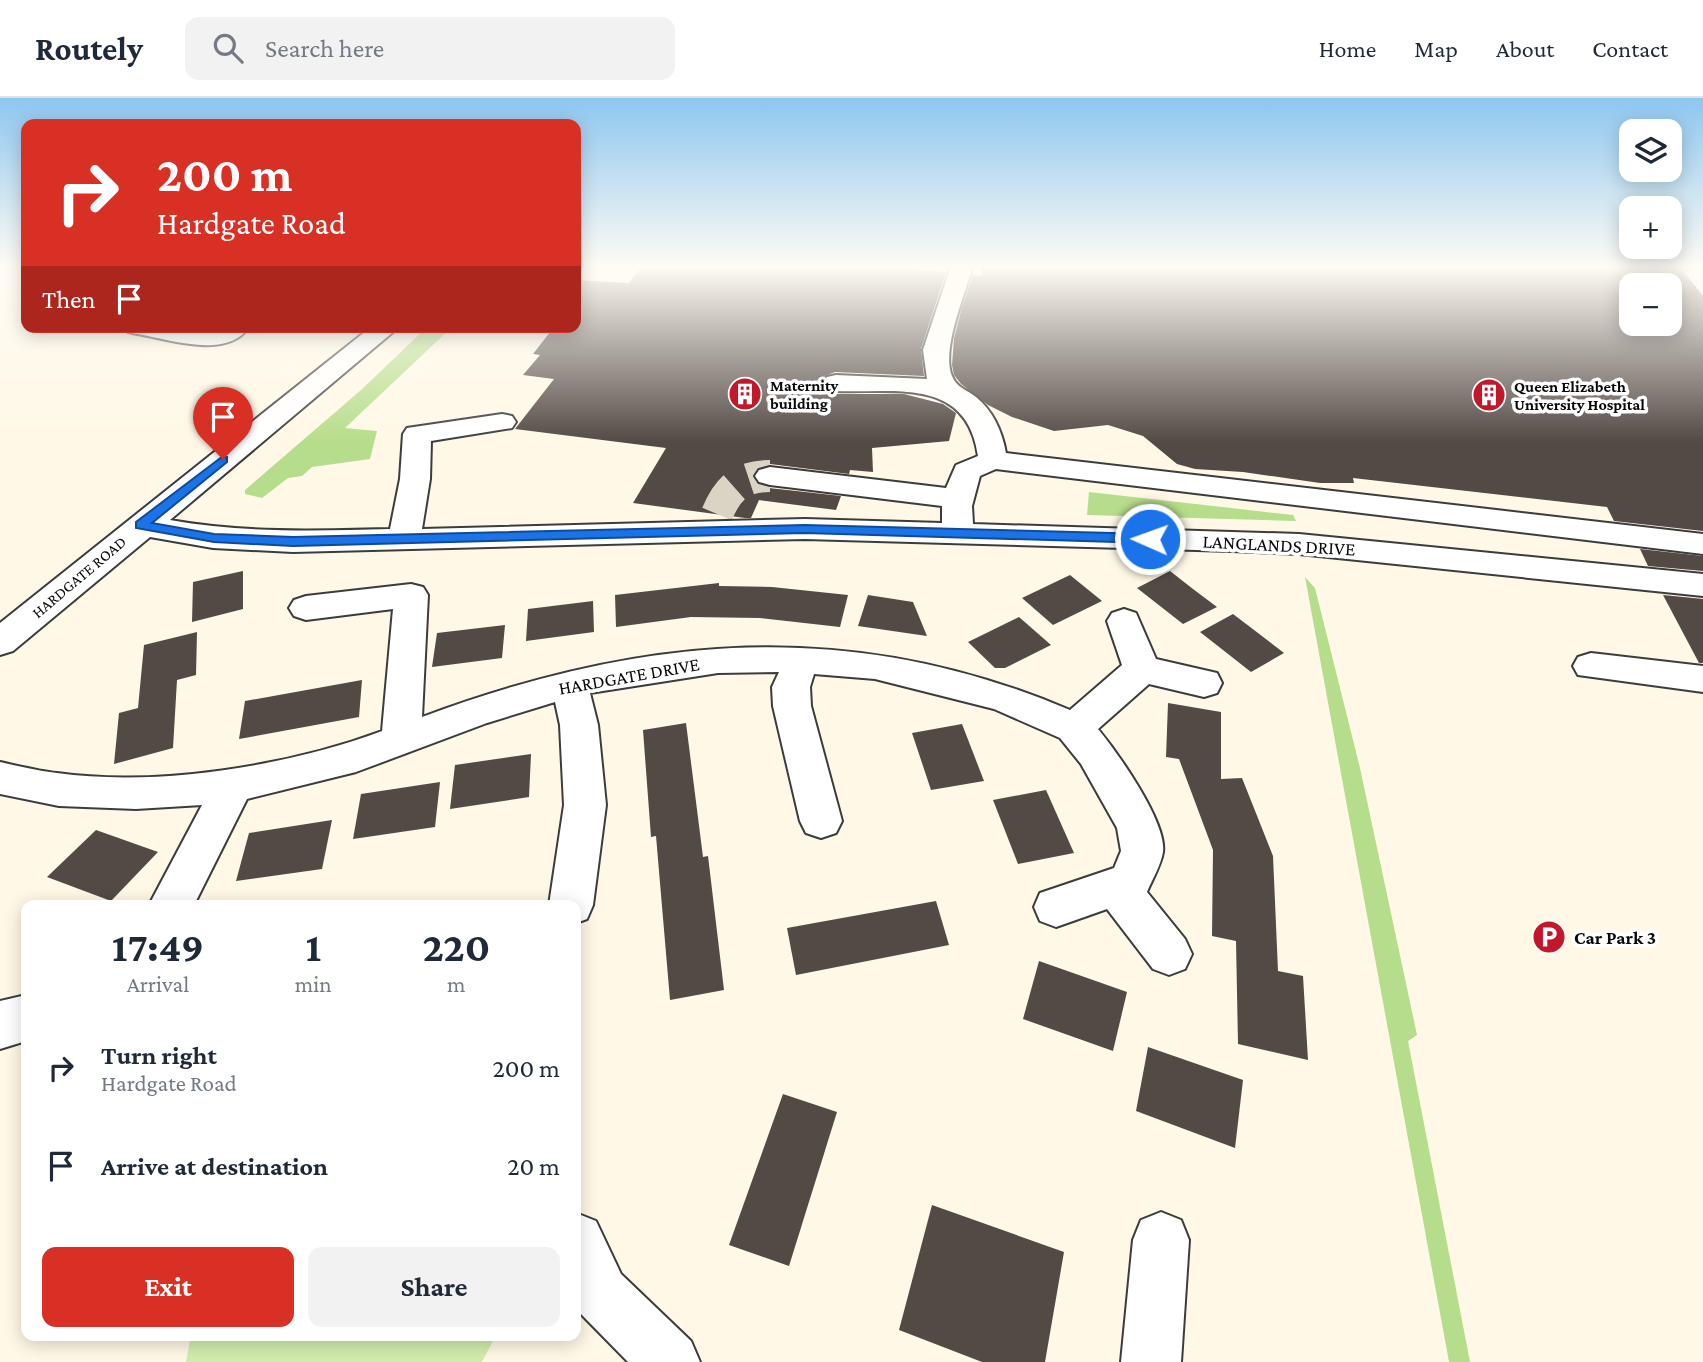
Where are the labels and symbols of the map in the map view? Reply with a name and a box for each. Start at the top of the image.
building icon: Maternity building [726,375,764,413]
building icon: Queen Elizabeth University Hospital [1470,376,1508,414]
place label: Maternity building [769,377,839,412]
place label: Queen Elizabeth University Hospital [1514,378,1645,413]
pin [193,387,253,459]
position arrow [1113,502,1187,576]
street label: LANGLANDS DRIVE [1202,531,1356,559]
street label: HARDGATE ROAD [29,533,129,621]
street label: HARDGATE DRIVE [557,653,701,699]
parking icon: Car Park 3 [1530,918,1568,956]
place label: Car Park 3 [1574,927,1656,948]

